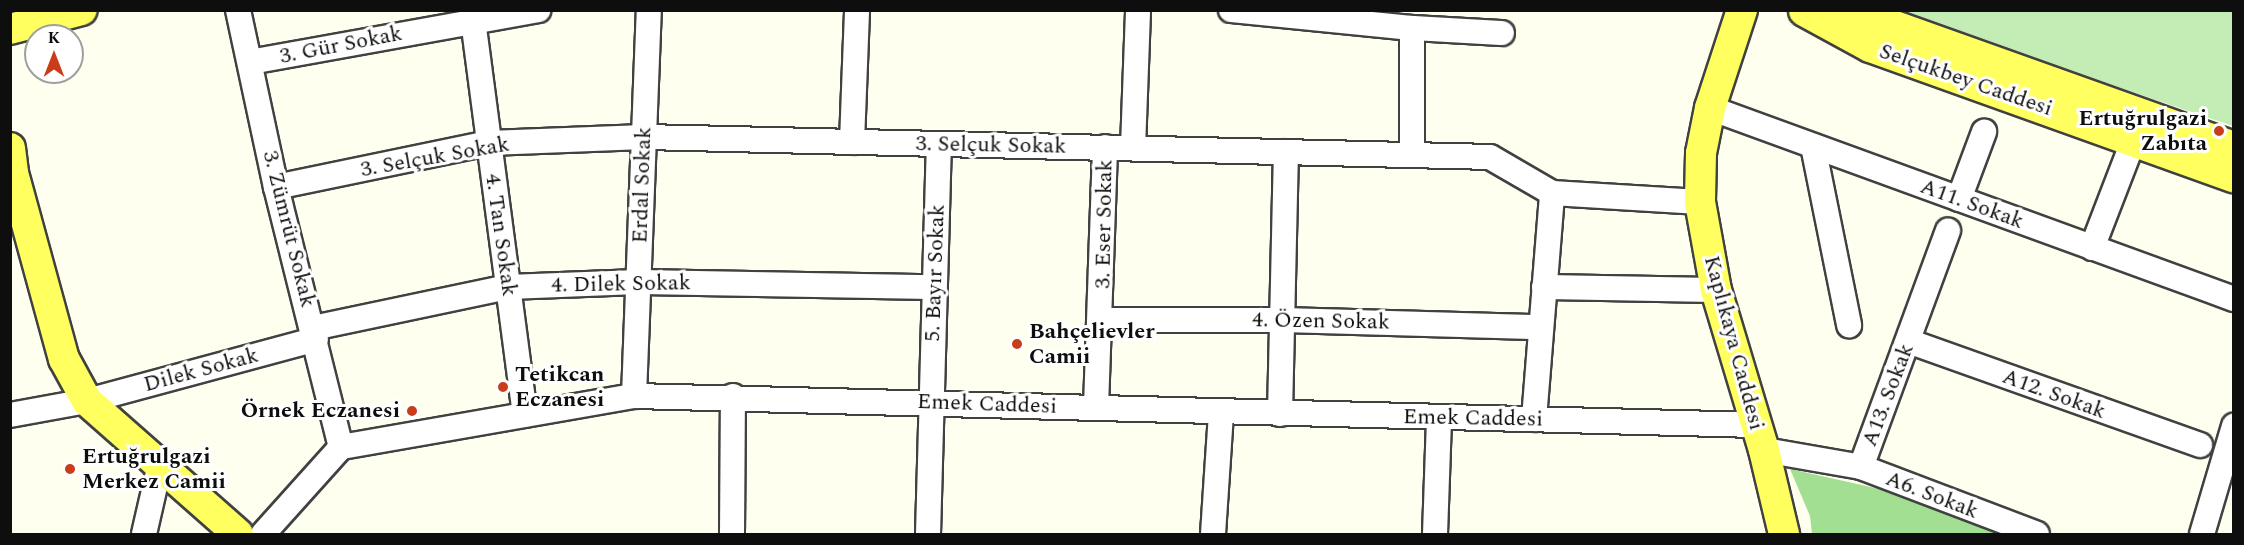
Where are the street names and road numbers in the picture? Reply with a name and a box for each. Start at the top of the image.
street label: 3. Gür Sokak [277,20,405,70]
street label: Selçukbey Caddesi [1876,38,2056,122]
street label: Erdal Sokak [627,126,657,244]
street label: 3. Selçuk Sokak [915,130,1067,160]
street label: 3. Selçuk Sokak [358,131,512,183]
street label: 3. Zümrüt Sokak [257,148,321,310]
street label: 3. Eser Sokak [1090,159,1118,289]
street label: 4. Tan Sokak [479,172,523,298]
street label: A11. Sokak [1917,173,2027,235]
street label: 5. Bayır Sokak [919,204,951,342]
street label: Kaplıkaya Caddesi [1698,253,1770,433]
street label: 4. Dilek Sokak [551,270,691,298]
street label: 4. Özen Sokak [1252,307,1390,335]
street label: A13. Sokak [1856,340,1920,450]
street label: Dilek Sokak [141,342,261,398]
street label: A12. Sokak [1999,363,2109,425]
street label: Emek Caddesi [917,388,1057,420]
street label: Emek Caddesi [1403,404,1543,432]
street label: A6. Sokak [1882,465,1982,525]

